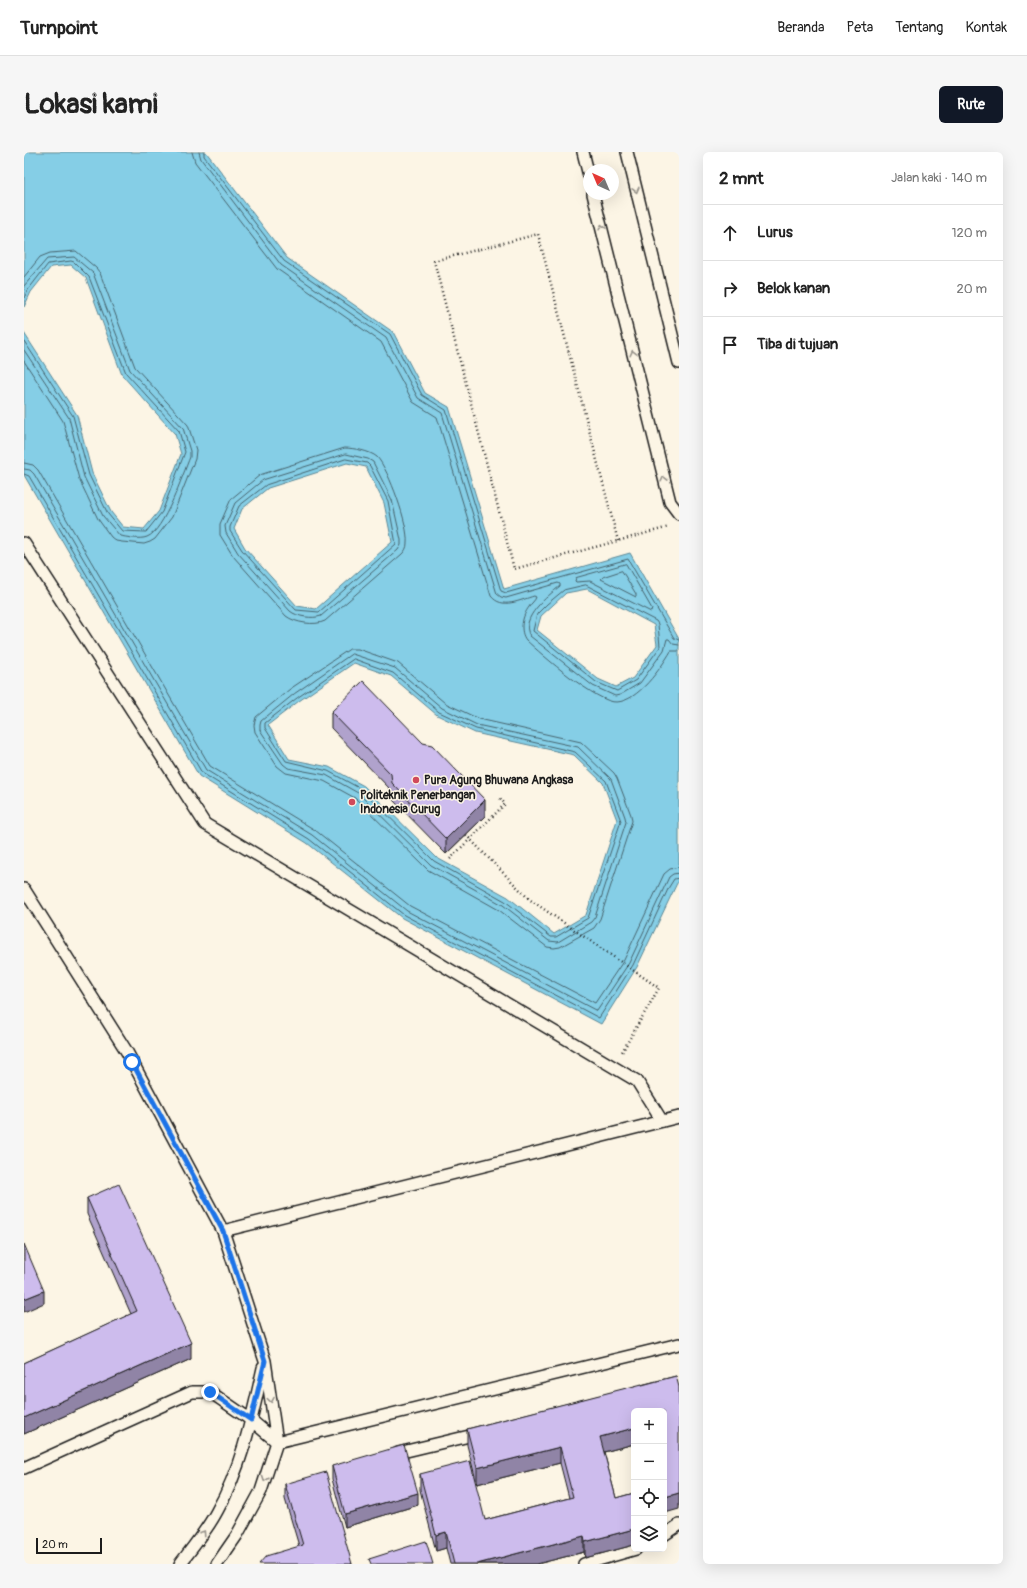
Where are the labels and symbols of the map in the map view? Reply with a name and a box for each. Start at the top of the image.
north arrow [583,164,619,200]
one-way arrow [632,187,640,193]
one-way arrow [598,224,606,230]
one-way arrow [629,350,637,356]
one-way arrow [660,476,669,483]
place label: Pura Agung Bhuwana Angkasa [424,773,574,788]
marker: Pura Agung Bhuwana Angkasa [411,775,421,785]
place label: Politeknik Penerbangan Indonesia Curug [360,788,476,817]
marker: Politeknik Penerbangan Indonesia Curug [347,797,357,807]
route start [123,1053,141,1071]
route end [201,1383,219,1401]
one-way arrow [266,1397,275,1403]
one-way arrow [261,1475,270,1482]
one-way arrow [198,1530,205,1537]
scale bar [36,1536,102,1555]

